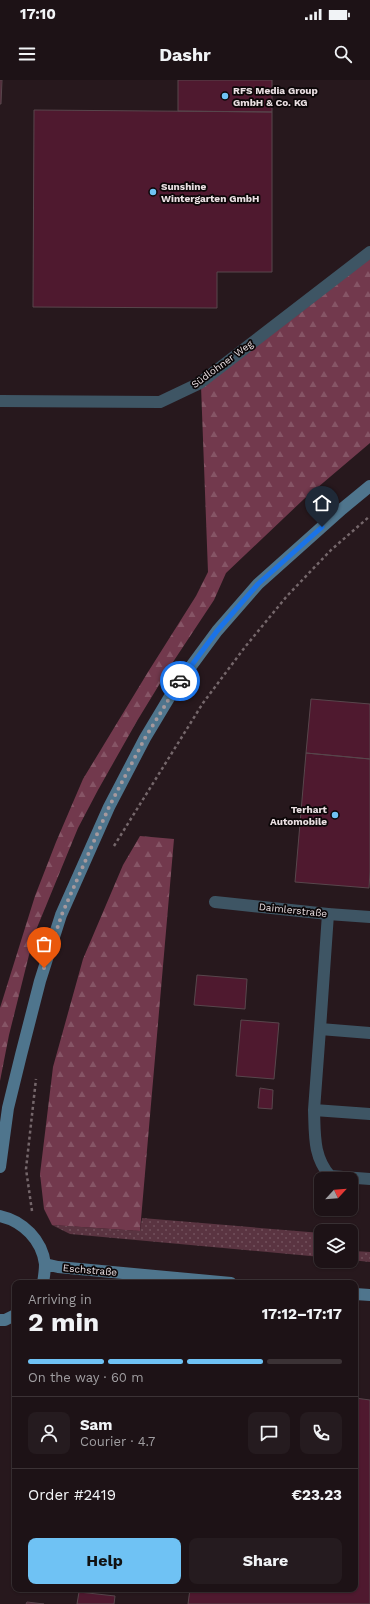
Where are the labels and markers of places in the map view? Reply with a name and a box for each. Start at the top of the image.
place label: RFS Media Group GmbH & Co. KG [233,85,318,108]
marker: RFS Media Group GmbH & Co. KG [220,91,230,101]
place label: Sunshine Wintergarten GmbH [161,181,260,204]
marker: Sunshine Wintergarten GmbH [148,187,158,197]
pin [305,486,339,527]
place label: Terhart Automobile [270,804,328,827]
marker: Terhart Automobile [330,810,340,820]
pin [27,927,61,968]

